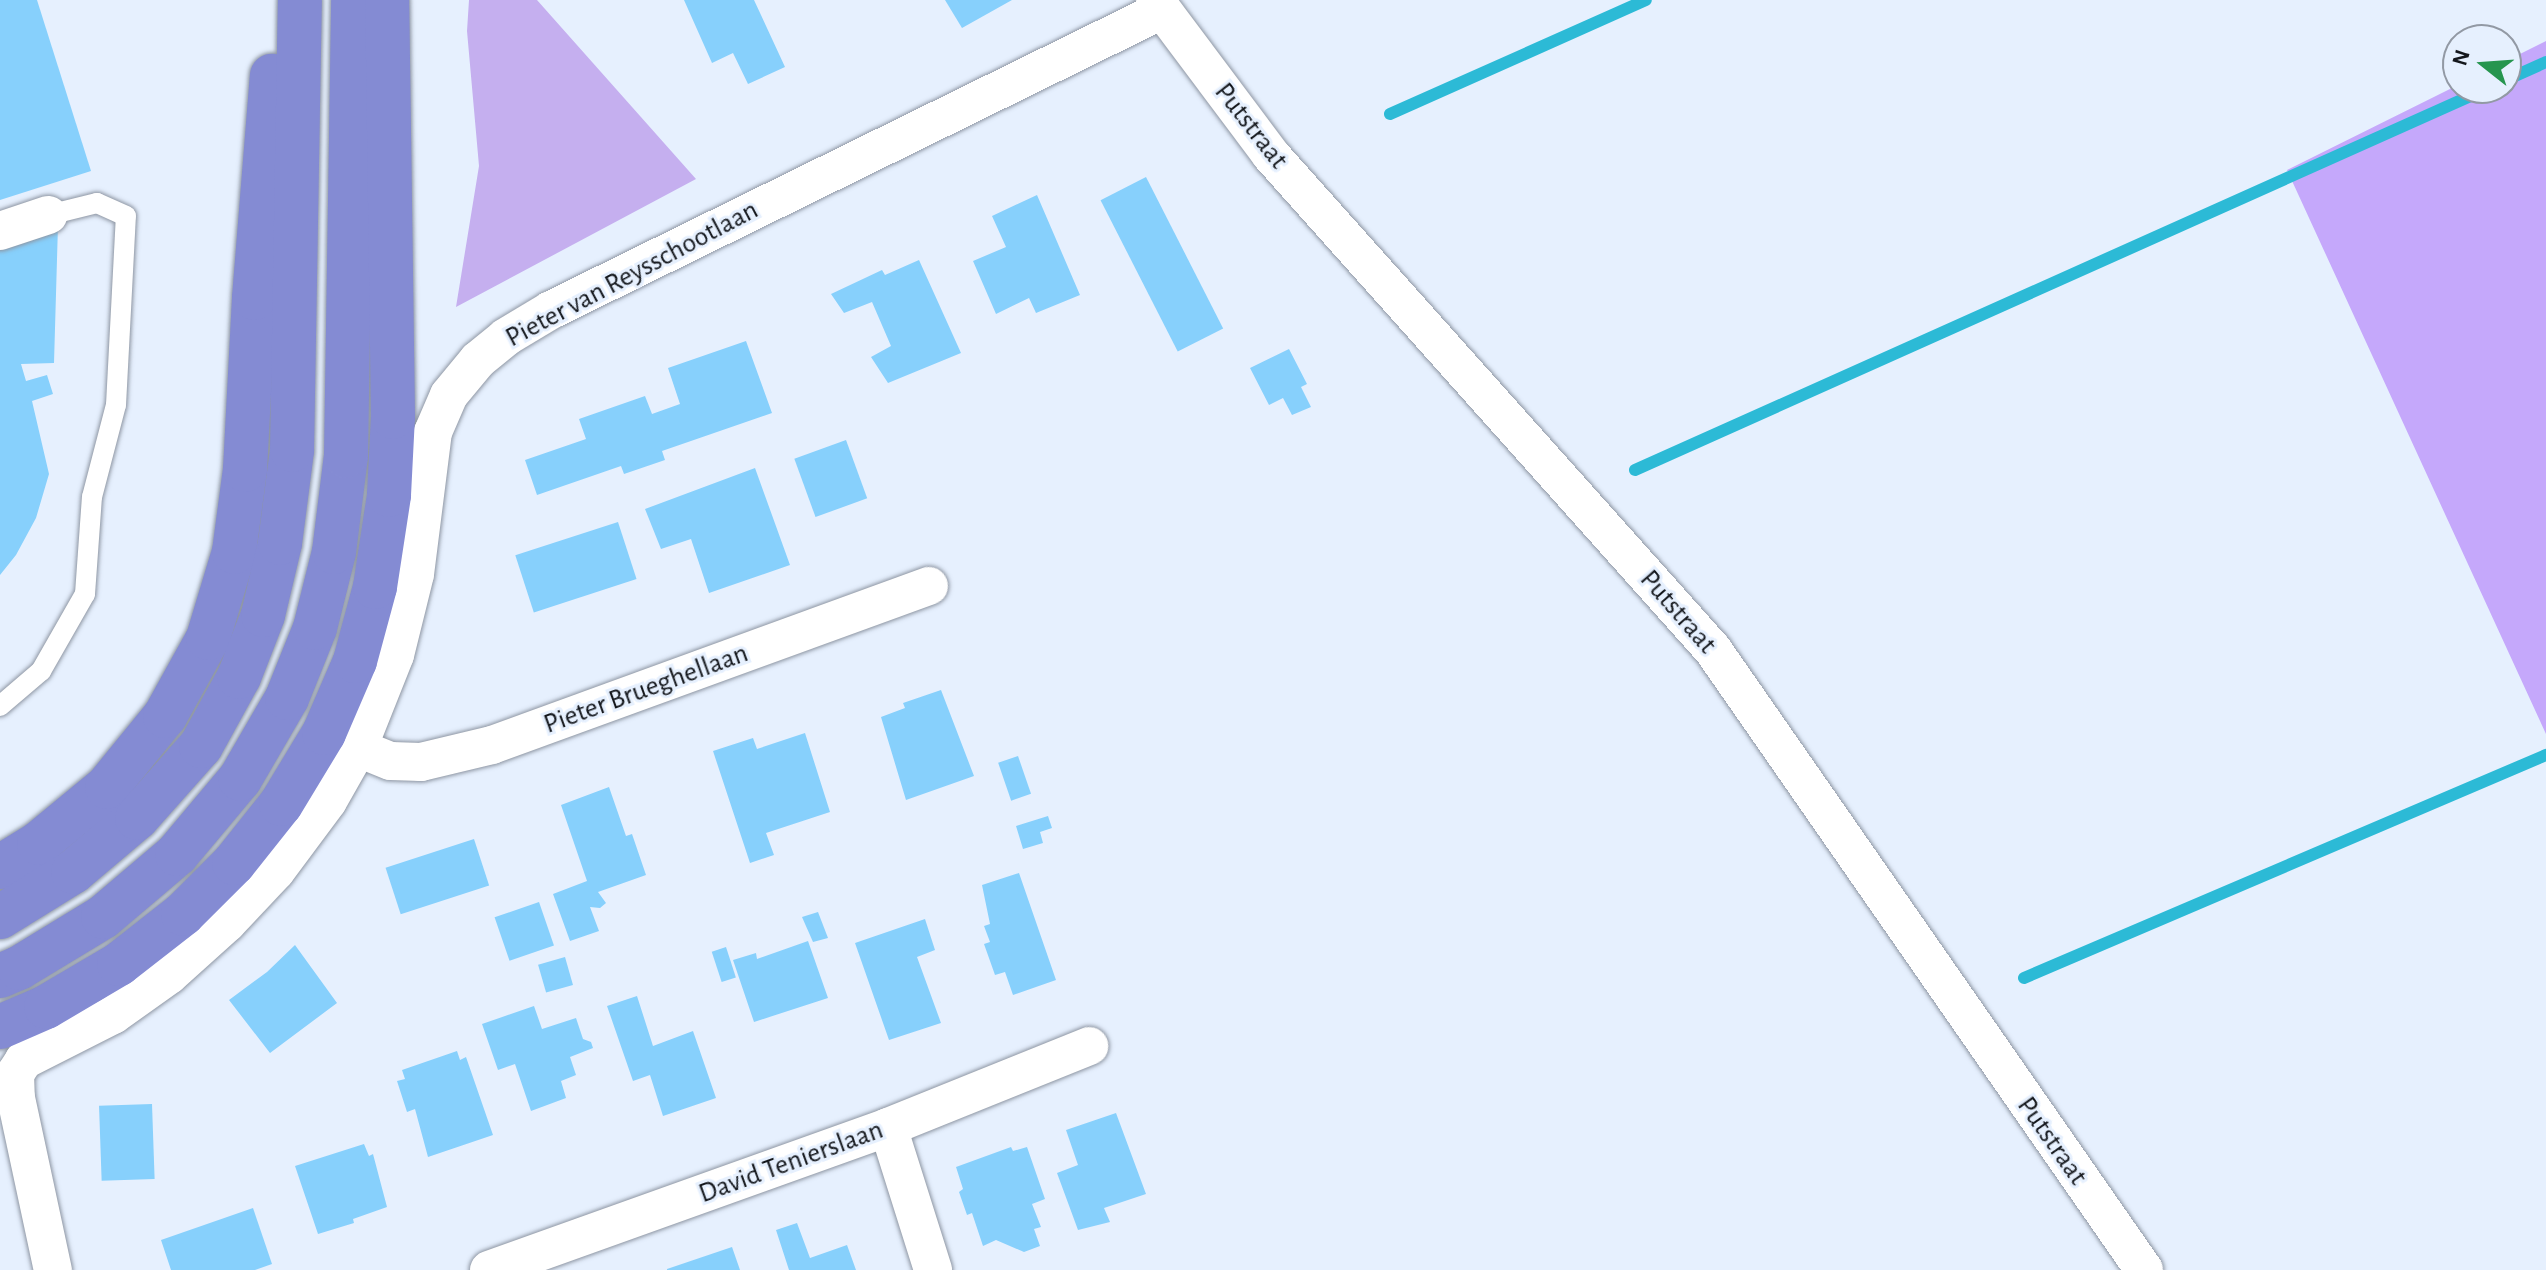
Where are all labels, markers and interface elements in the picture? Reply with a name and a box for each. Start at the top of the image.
north arrow [2442,24,2522,104]
text: N [2448,47,2474,68]
street label: Putstraat [1207,76,1295,176]
street label: Pieter van Reysschootlaan [500,193,764,355]
street label: Putstraat [1632,563,1724,661]
street label: Pieter Brueghellaan [539,636,753,742]
street label: Putstraat [2009,1090,2095,1192]
street label: David Tenierslaan [694,1113,888,1211]

